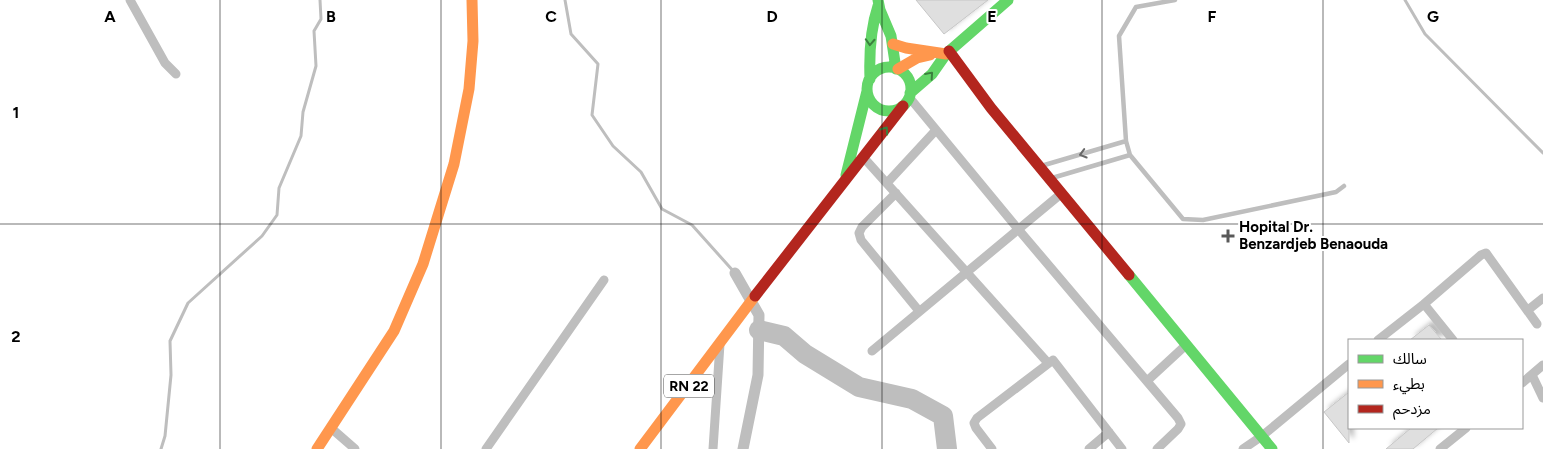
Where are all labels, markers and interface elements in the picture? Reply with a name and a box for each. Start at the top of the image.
text: A [104,7,116,26]
text: B [326,7,336,26]
text: C [545,7,557,26]
text: D [766,7,778,26]
text: E [987,7,997,26]
text: F [1208,7,1217,26]
text: G [1427,7,1439,26]
one-way arrow [864,38,875,46]
one-way arrow [924,72,933,81]
text: 1 [13,103,19,122]
one-way arrow [879,127,888,136]
one-way arrow [1079,148,1088,158]
place label: Hopital Dr. Benzardjeb Benaouda [1239,218,1388,253]
marker: Hopital Dr. Benzardjeb Benaouda [1221,229,1235,243]
text: 2 [11,327,21,346]
legend [1348,339,1523,429]
text: سالك [1393,350,1427,368]
road number: RN 22 [664,374,714,398]
text: بطيء [1393,375,1425,395]
text: مزدحم [1393,400,1431,420]

